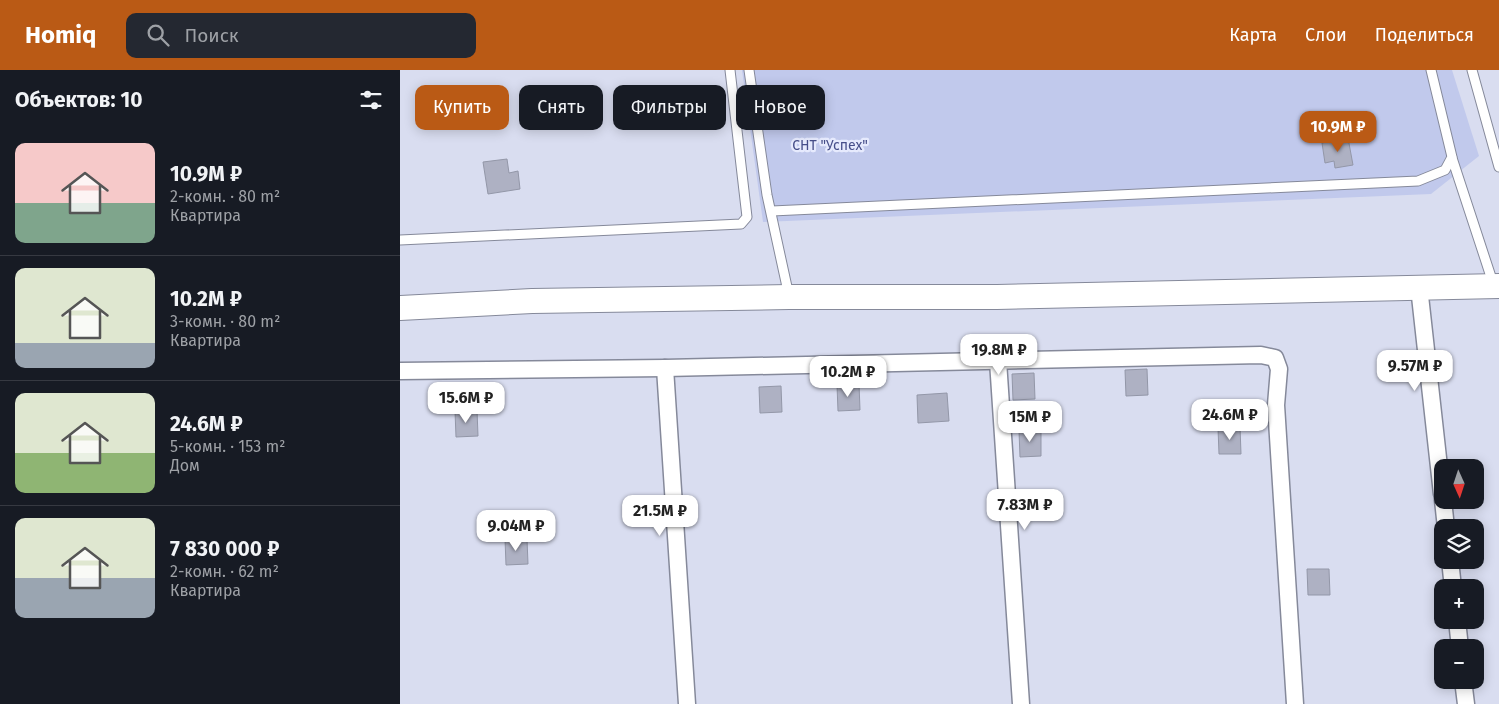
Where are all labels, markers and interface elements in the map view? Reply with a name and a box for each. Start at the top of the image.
search box [126,13,476,58]
text: Homiq [25,21,96,49]
icon: search [144,21,172,49]
text: Поиск [184,24,239,47]
text: Карта [1229,24,1277,46]
text: Слои [1305,24,1347,46]
text: Поделиться [1375,24,1474,46]
chip: Купить [415,85,509,130]
chip: Снять [519,85,603,130]
chip: Фильтры [613,85,726,130]
chip: Новое [736,85,825,130]
icon: filters [357,86,385,114]
text: Объектов: 10 [15,87,142,113]
pin: 10.9M ₽ [1292,111,1384,153]
text: 10.9M ₽ [1310,117,1366,136]
park label: СНТ "Успех" [792,137,868,154]
text: 10.9M ₽ [170,161,242,187]
icon: home [55,163,115,223]
text: 2-комн. · 80 m² [170,187,280,206]
text: Квартира [170,206,241,225]
text: 10.2M ₽ [170,286,242,312]
icon: home [55,288,115,348]
text: 3-комн. · 80 m² [170,312,280,331]
text: Квартира [170,331,241,350]
pin: 19.8M ₽ [953,334,1045,376]
text: 19.8M ₽ [971,340,1027,359]
pin: 9.57M ₽ [1369,350,1461,392]
pin: 10.2M ₽ [802,356,894,398]
text: 9.57M ₽ [1388,356,1442,375]
text: 10.2M ₽ [821,362,875,381]
pin: 15.6M ₽ [420,382,512,424]
text: 15.6M ₽ [439,388,493,407]
pin: 24.6M ₽ [1184,398,1276,441]
pin: 15M ₽ [995,400,1065,443]
text: 24.6M ₽ [1202,405,1258,424]
text: 15M ₽ [1009,407,1051,426]
text: 24.6M ₽ [170,411,243,437]
icon: home [55,413,115,473]
text: 5-комн. · 153 m² [170,437,285,456]
text: Дом [170,456,200,475]
north arrow [1434,459,1484,509]
map controls [1434,459,1484,689]
pin: 7.83M ₽ [979,488,1071,531]
pin: 21.5M ₽ [614,494,706,537]
text: 7.83M ₽ [998,495,1052,514]
text: 21.5M ₽ [633,501,687,520]
pin: 9.04M ₽ [470,510,562,552]
text: 9.04M ₽ [488,516,544,535]
button: layers [1434,519,1484,569]
text: 7 830 000 ₽ [170,536,280,562]
icon: home [55,538,115,598]
text: 2-комн. · 62 m² [170,562,279,581]
button: + [1434,579,1484,629]
text: Квартира [170,581,241,600]
button: − [1434,639,1484,689]

